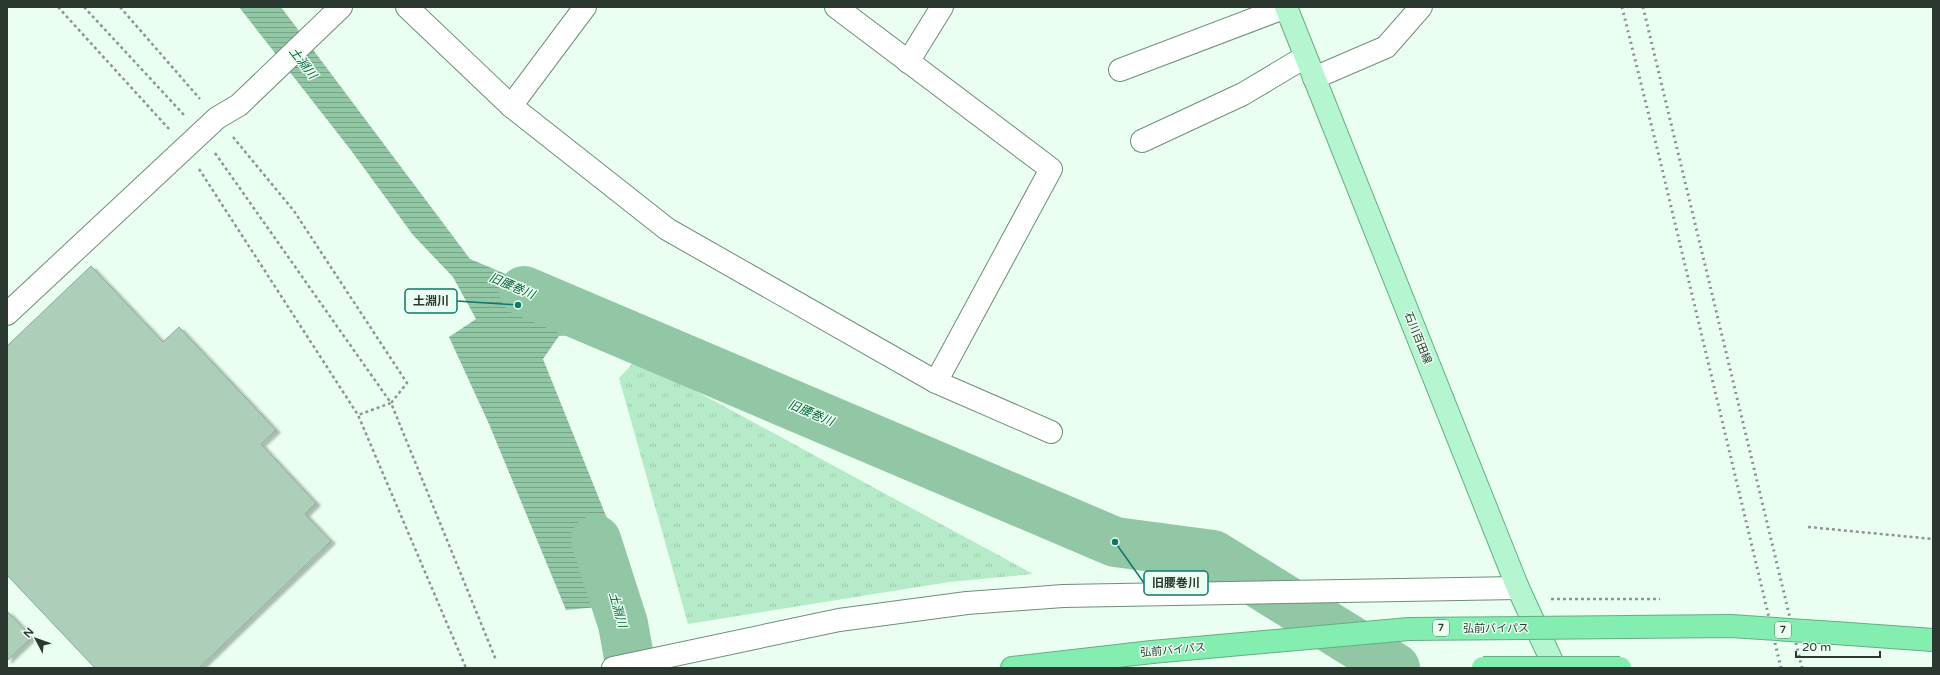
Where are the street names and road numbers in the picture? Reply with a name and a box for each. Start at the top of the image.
street label: 石川百田線 [1402,310,1434,366]
road number: 7 [1433,620,1449,636]
street label: 弘前バイパス [1463,622,1529,635]
road number: 7 [1775,622,1791,638]
street label: 弘前バイパス [1140,641,1206,659]

